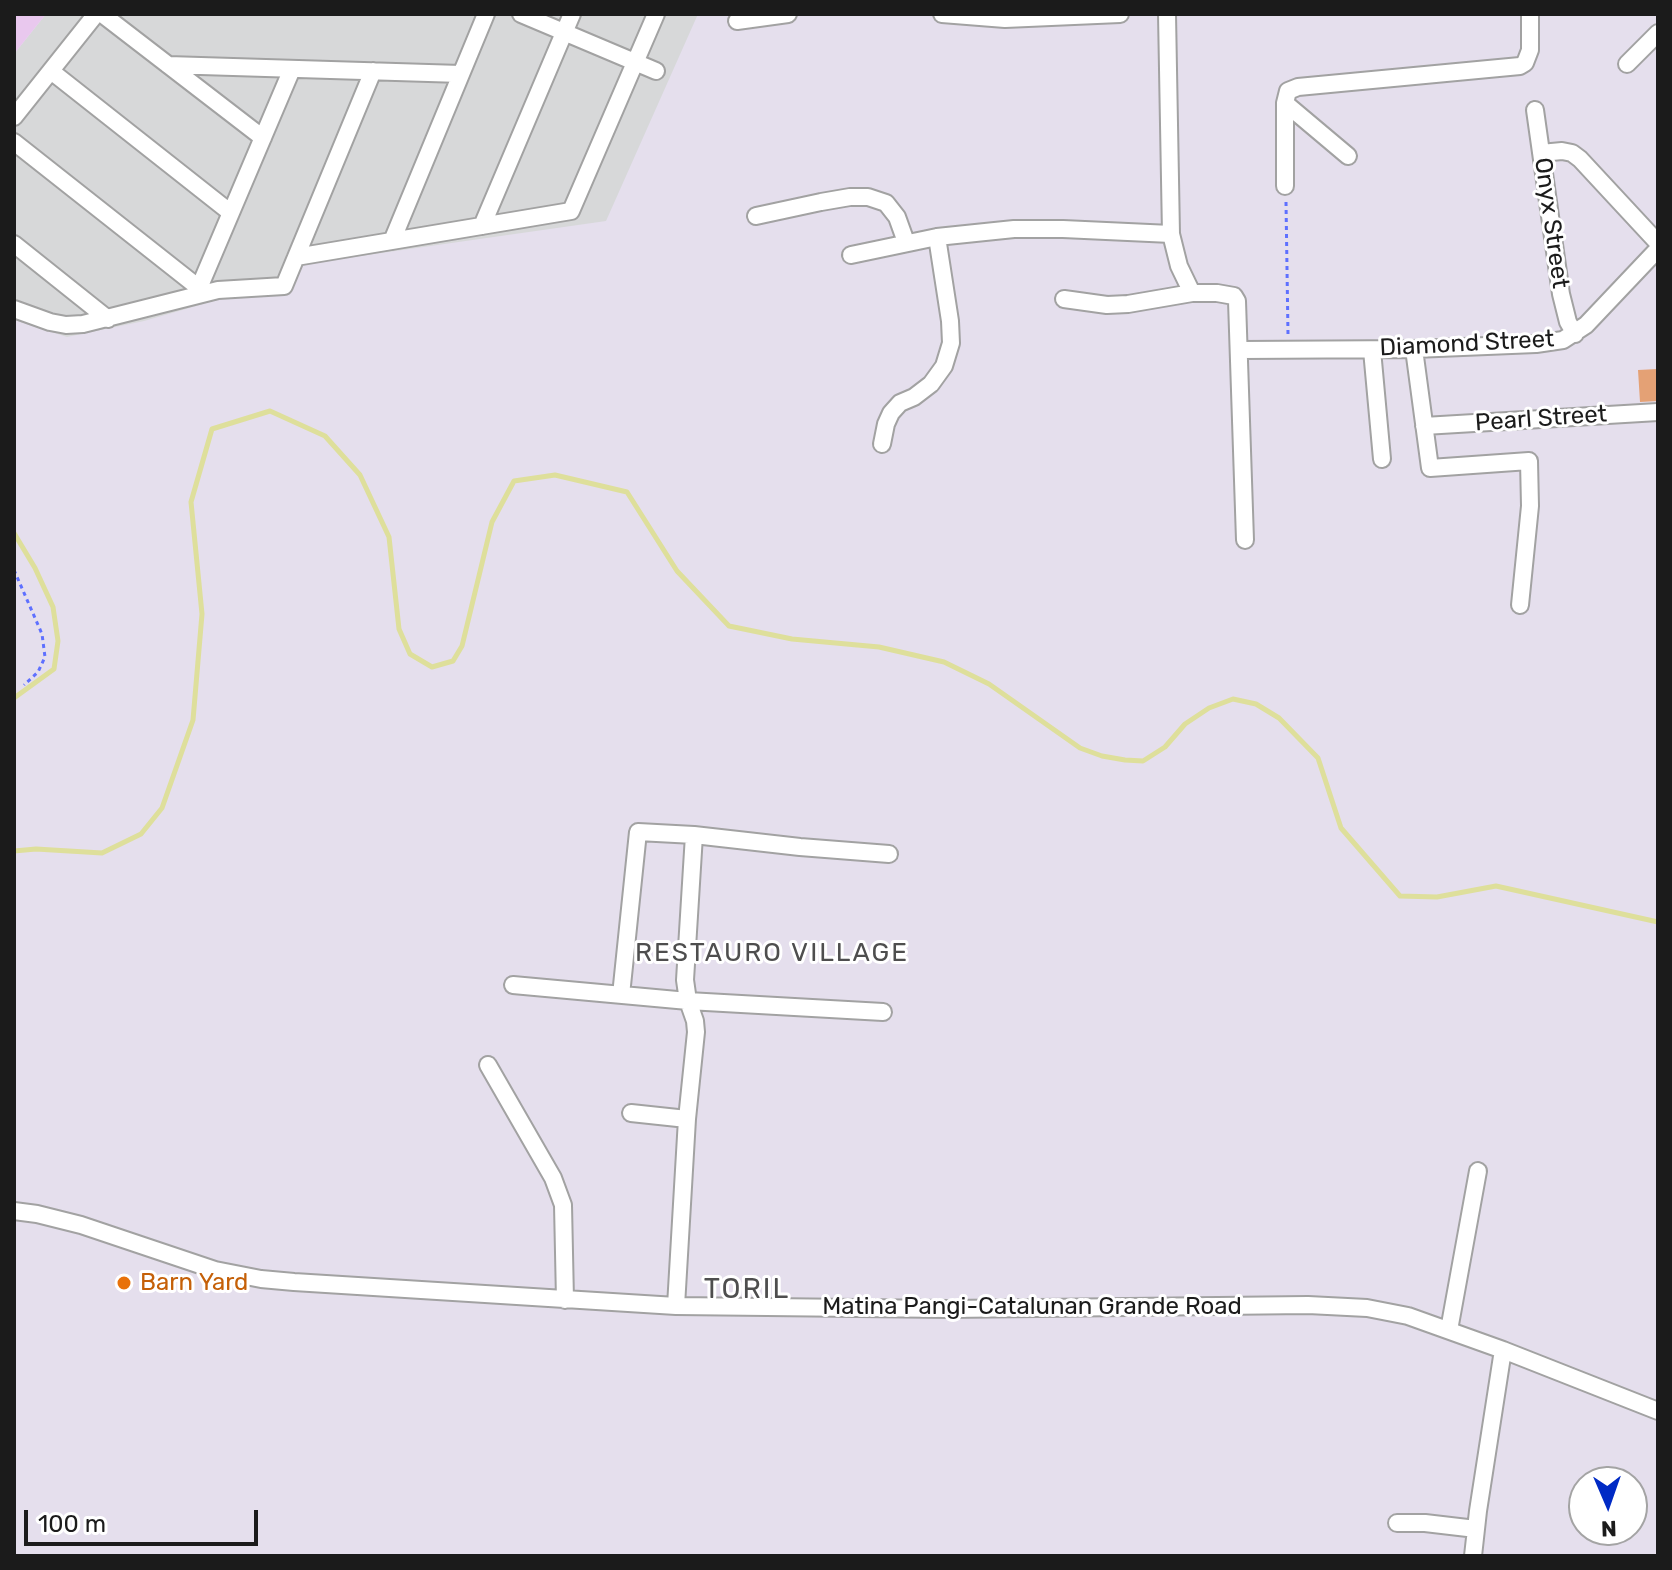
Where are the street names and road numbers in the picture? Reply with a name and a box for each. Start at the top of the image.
street label: Onyx Street [1528,156,1574,290]
street label: Diamond Street [1379,325,1555,363]
street label: Pearl Street [1474,400,1608,438]
street label: Matina Pangi-Catalunan Grande Road [822,1293,1242,1321]

